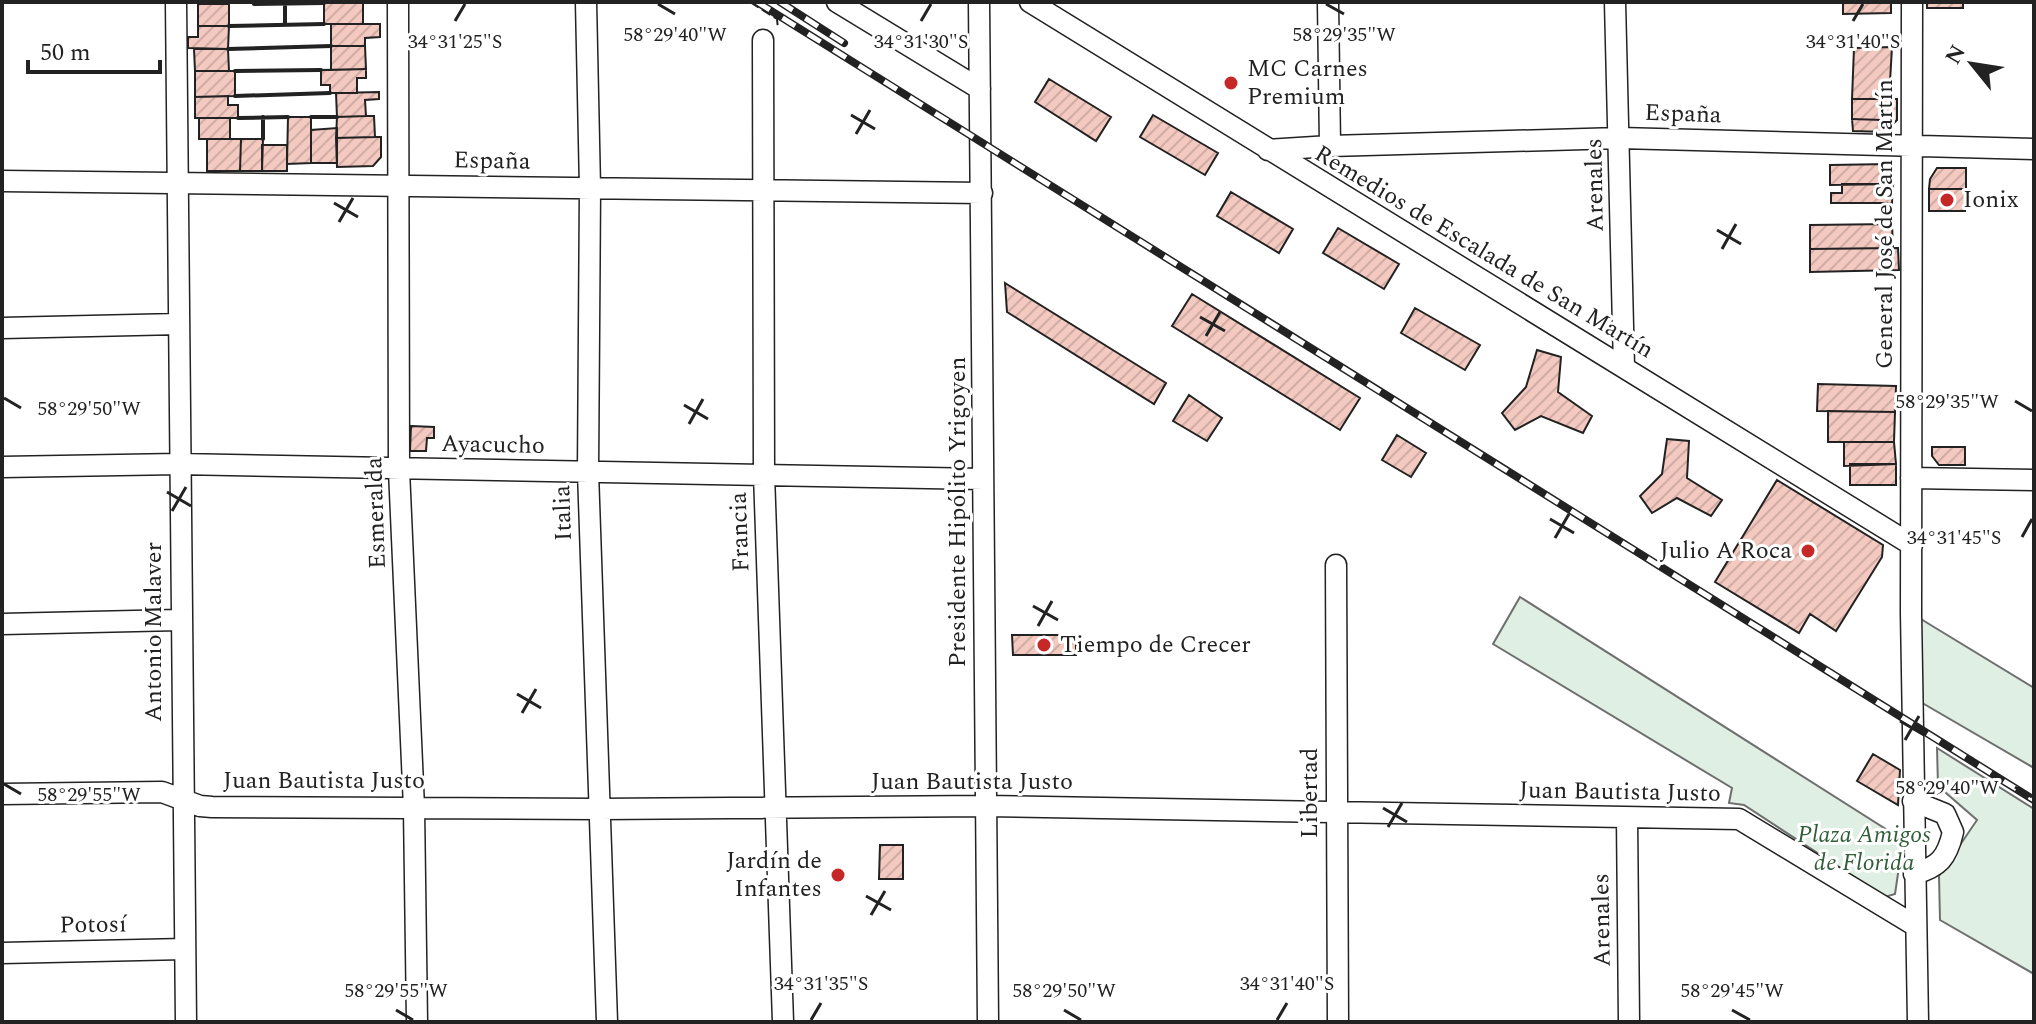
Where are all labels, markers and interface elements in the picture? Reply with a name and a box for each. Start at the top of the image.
text: 58°29'40"W [623,20,727,50]
text: 58°29'35"W [1292,20,1396,50]
scale bar [28,24,160,74]
north arrow [1932,24,2012,104]
text: 34°31'25"S [408,27,502,57]
text: 34°31'30"S [874,27,968,57]
text: 34°31'40"S [1806,27,1900,57]
text: 50 m [40,35,91,71]
text: N [1937,39,1975,71]
place label: MC Carnes Premium [1247,51,1368,115]
marker: MC Carnes Premium [1222,74,1240,92]
street label: General José de San Martín [1867,79,1903,369]
street label: España [1644,95,1722,133]
street label: Remedios de Escalada de San Martín [1307,136,1661,368]
street label: Arenales [1576,138,1614,232]
street label: España [453,142,531,180]
place label: Ionix [1963,182,2019,218]
marker: Ionix [1938,191,1956,209]
street label: Presidente Hipólito Yrigoyen [940,357,976,667]
text: 58°29'35"W [1895,387,1999,417]
text: 58°29'50"W [37,394,141,424]
street label: Ayacucho [441,426,545,464]
street label: Esmeralda [356,456,396,570]
street label: Italia [544,484,582,542]
street label: Francia [721,491,759,573]
text: 34°31'45"S [1907,523,2001,553]
place label: Julio A Roca [1660,533,1792,569]
street label: Antonio Malaver [136,542,172,722]
marker: Julio A Roca [1799,542,1817,560]
place label: Tiempo de Crecer [1060,627,1251,663]
marker: Tiempo de Crecer [1035,636,1053,654]
street label: Libertad [1292,747,1328,839]
street label: Juan Bautista Justo [223,763,425,799]
street label: Juan Bautista Justo [871,764,1073,800]
street label: Juan Bautista Justo [1519,772,1721,812]
text: 58°29'40"W [1895,773,1999,803]
text: 58°29'55"W [37,780,141,810]
park label: Plaza Amigos de Florida [1797,817,1931,881]
place label: Jardín de Infantes [726,843,822,907]
marker: Jardín de Infantes [829,866,847,884]
street label: Arenales [1583,873,1621,967]
street label: Potosí [59,906,128,944]
text: 34°31'35"S [774,969,868,999]
text: 34°31'40"S [1240,969,1334,999]
text: 58°29'55"W [344,976,448,1006]
text: 58°29'50"W [1012,976,1116,1006]
text: 58°29'45"W [1680,976,1784,1006]

